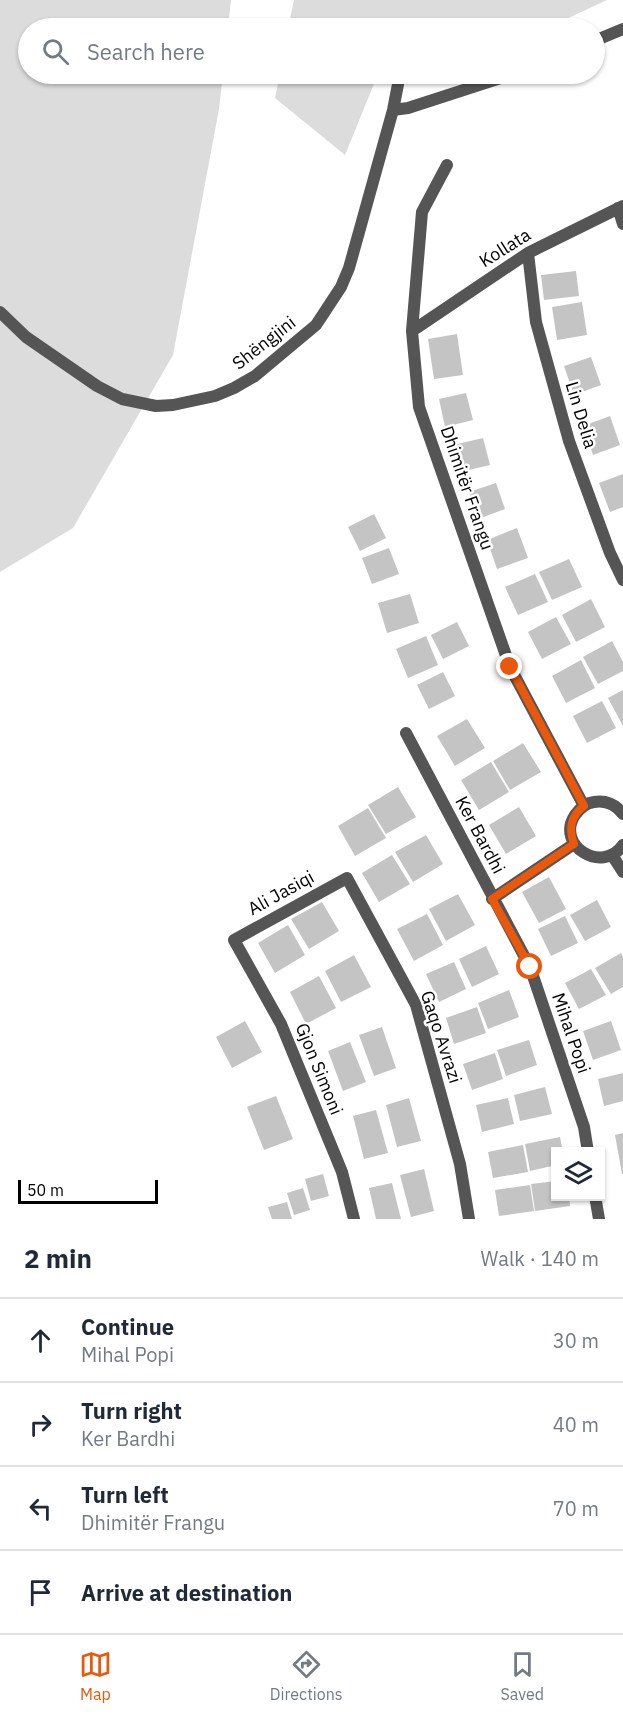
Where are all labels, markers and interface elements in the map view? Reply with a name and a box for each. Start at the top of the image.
search box [18,18,605,84]
icon: search [39,35,72,68]
text: Search here [87,37,205,66]
street label: Kollata [475,223,535,272]
street label: Shëngjini [227,311,300,375]
street label: Lin Delia [560,379,603,452]
street label: Dhimitër Frangu [435,423,499,553]
route end [496,653,522,679]
street label: Ker Bardhi [450,792,510,878]
street label: Ali Jasiqi [244,865,318,920]
route start [516,953,542,979]
street label: Gaqo Avrazi [416,988,467,1086]
street label: Mihal Popi [547,990,596,1076]
street label: Gjon Simoni [291,1020,348,1118]
map controls [551,1147,605,1201]
button: layers [551,1147,605,1201]
scale bar [18,1177,158,1204]
text: 50 m [27,1180,64,1200]
text: 2 min [24,1241,92,1275]
text: Walk · 140 m [481,1245,599,1272]
text: Continue [81,1312,174,1341]
icon: ahead [24,1324,57,1357]
text: 30 m [553,1327,599,1354]
text: Mihal Popi [81,1341,174,1368]
text: Turn right [81,1396,182,1425]
icon: right [24,1408,57,1441]
text: 40 m [553,1411,599,1438]
text: Ker Bardhi [81,1425,175,1452]
text: Turn left [81,1480,169,1509]
icon: left [24,1492,57,1525]
text: 70 m [553,1495,599,1522]
text: Dhimitër Frangu [81,1509,225,1536]
icon: arrive [24,1576,57,1609]
text: Arrive at destination [81,1578,292,1607]
tab: Map [79,1648,112,1704]
tab: Directions [270,1648,343,1704]
tab: Saved [501,1648,544,1704]

